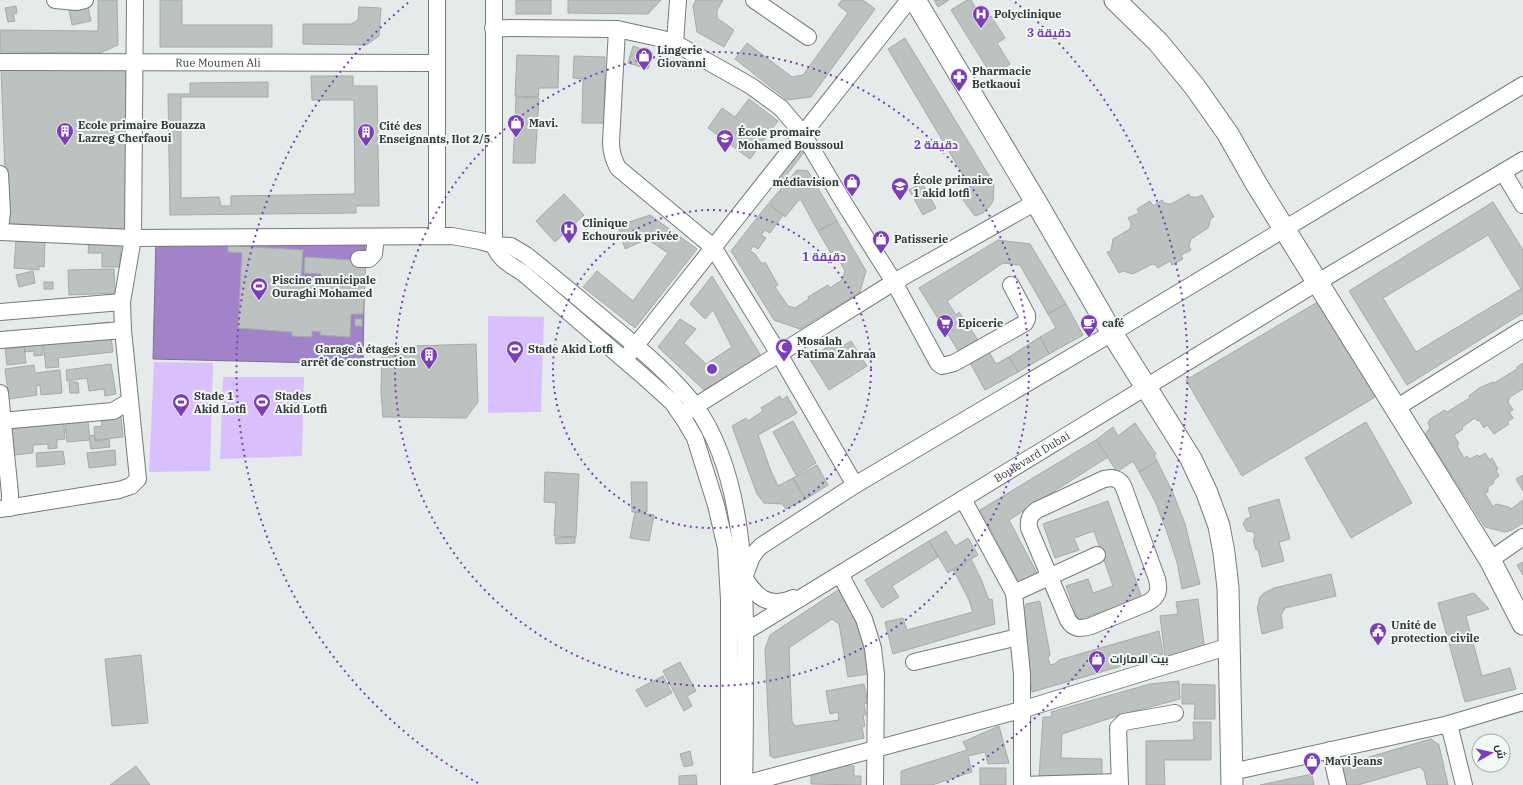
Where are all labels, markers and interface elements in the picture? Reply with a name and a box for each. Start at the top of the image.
hospital icon: Polyclinique [971,4,991,29]
place label: Polyclinique [994,7,1062,21]
text: 3 دقيقة [1027,25,1071,40]
place label: Lingerie Giovanni [657,43,706,70]
shop icon: Lingerie Giovanni [634,46,654,71]
street label: Rue Moumen Ali [175,55,261,70]
place label: Pharmacie Betkaoui [972,64,1031,91]
pharmacy icon: Pharmacie Betkaoui [949,67,969,92]
shop icon: Mavi. [506,113,526,138]
place label: Mavi. [529,116,558,130]
place label: Ecole primaire Bouazza Lazreg Cherfaoui [78,118,206,145]
place label: Cité des Enseignants, Ilot 2/5 [379,119,490,146]
building icon: Ecole primaire Bouazza Lazreg Cherfaoui [55,121,75,146]
building icon: Cité des Enseignants, Ilot 2/5 [356,122,376,147]
place label: École promaire Mohamed Boussoul [738,124,844,152]
school or university icon: École promaire Mohamed Boussoul [715,128,735,153]
text: 2 دقيقة [914,137,958,152]
shop icon: médiavision [842,172,862,197]
place label: École primaire 1 akid lotfi [913,172,993,200]
place label: médiavision [772,175,839,189]
school or university icon: École primaire 1 akid lotfi [890,176,910,201]
place label: Clinique Echourouk privée [582,216,679,243]
hospital icon: Clinique Echourouk privée [559,219,579,244]
shop icon: Patisserie [871,229,891,254]
place label: Patisserie [894,232,948,246]
text: 1 دقيقة [802,249,846,264]
place label: Piscine municipale Ouraghi Mohamed [272,273,376,300]
sports icon: Piscine municipale Ouraghi Mohamed [249,276,269,301]
supermarket icon: Epicerie [935,313,955,338]
cafe icon: café [1079,313,1099,338]
place label: Epicerie [958,316,1003,330]
place label: café [1102,316,1124,330]
place label: Mosalah Fatima Zahraa [797,334,876,361]
mosque icon: Mosalah Fatima Zahraa [774,337,794,362]
sports icon: Stade Akid Lotfi [505,339,525,364]
place label: Garage à étages en arrêt de construction [301,342,416,369]
place label: Stade Akid Lotfi [528,342,613,356]
building icon: Garage à étages en arrêt de construction [419,345,439,370]
centre of rings [705,362,719,376]
place label: Stade 1 Akid Lotfi [194,389,246,416]
place label: Stades Akid Lotfi [275,389,327,416]
sports icon: Stade 1 Akid Lotfi [171,392,191,417]
sports icon: Stades Akid Lotfi [252,392,272,417]
street label: Boulevard Dubai [991,428,1073,485]
place label: Unité de protection civile [1391,618,1479,645]
public building icon: Unité de protection civile [1368,621,1388,646]
shop icon: بيت الامارات [1087,649,1107,674]
place label: بيت الامارات [1110,652,1169,666]
north arrow [1471,733,1511,773]
text: ش [1493,744,1509,760]
shop icon: Mavi jeans [1302,751,1322,776]
place label: Mavi jeans [1325,754,1383,768]

